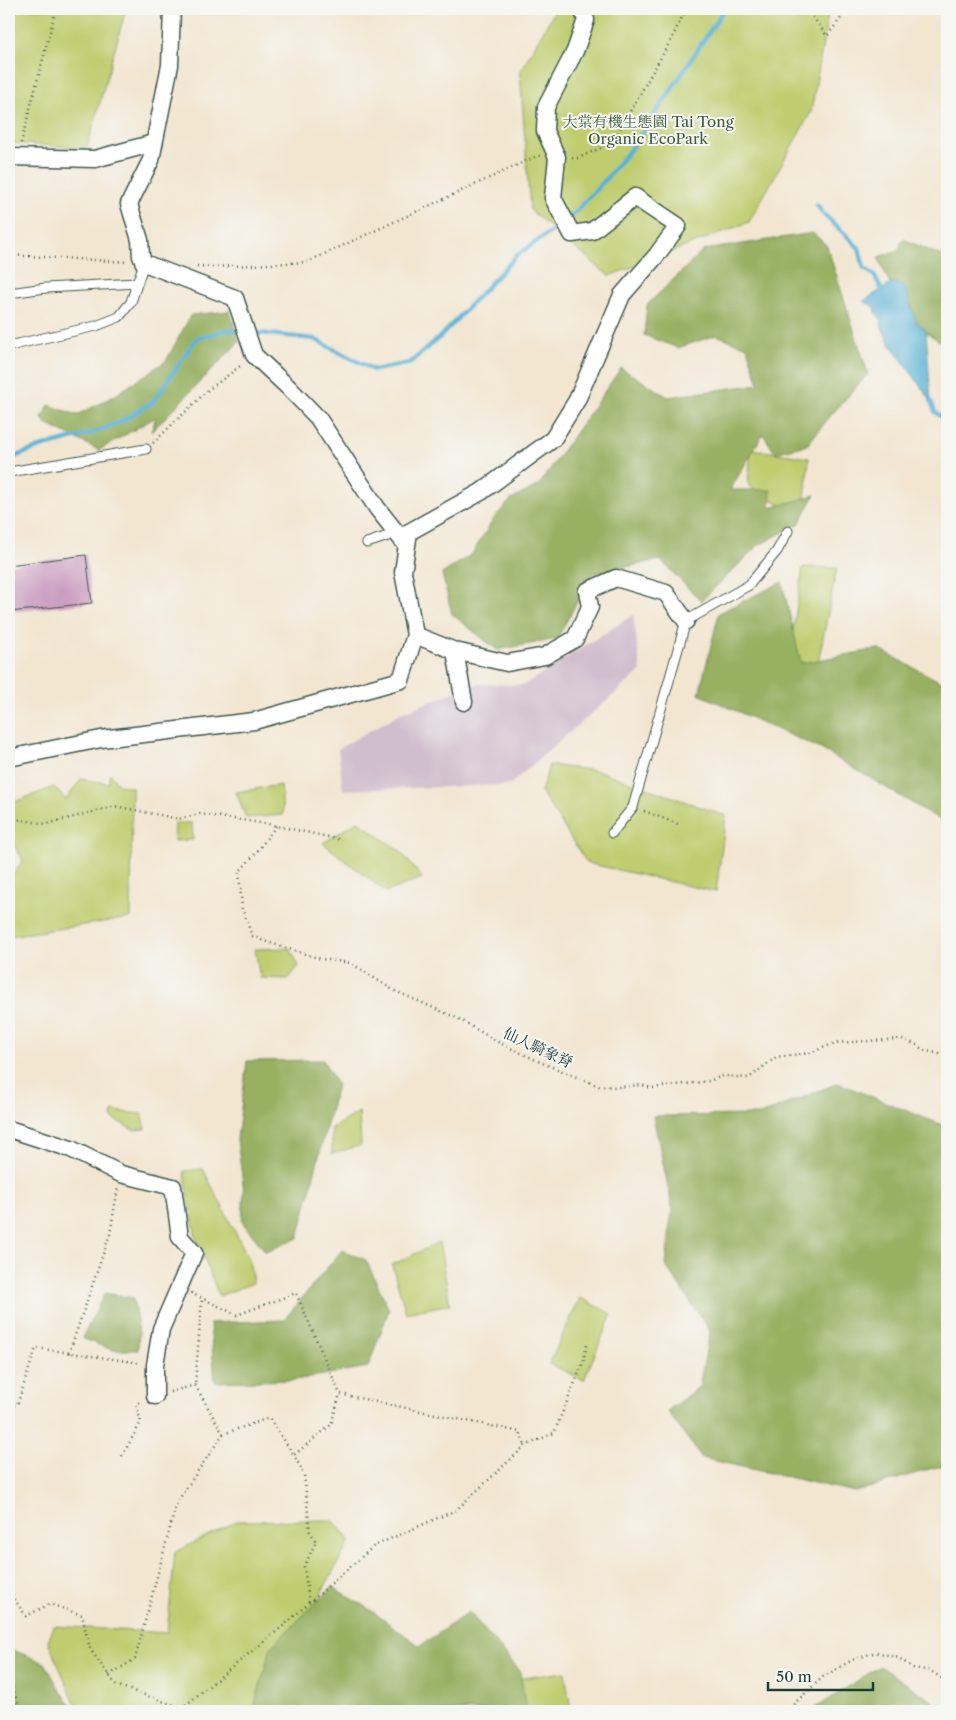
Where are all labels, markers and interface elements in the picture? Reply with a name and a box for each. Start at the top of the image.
park label: 大棠有機生態園 Tai Tong Organic EcoPark [562,112,734,148]
street label: 仙人騎象脊 [500,1023,576,1072]
scale bar [768,1660,874,1692]
text: 50 m [776,1667,812,1686]

